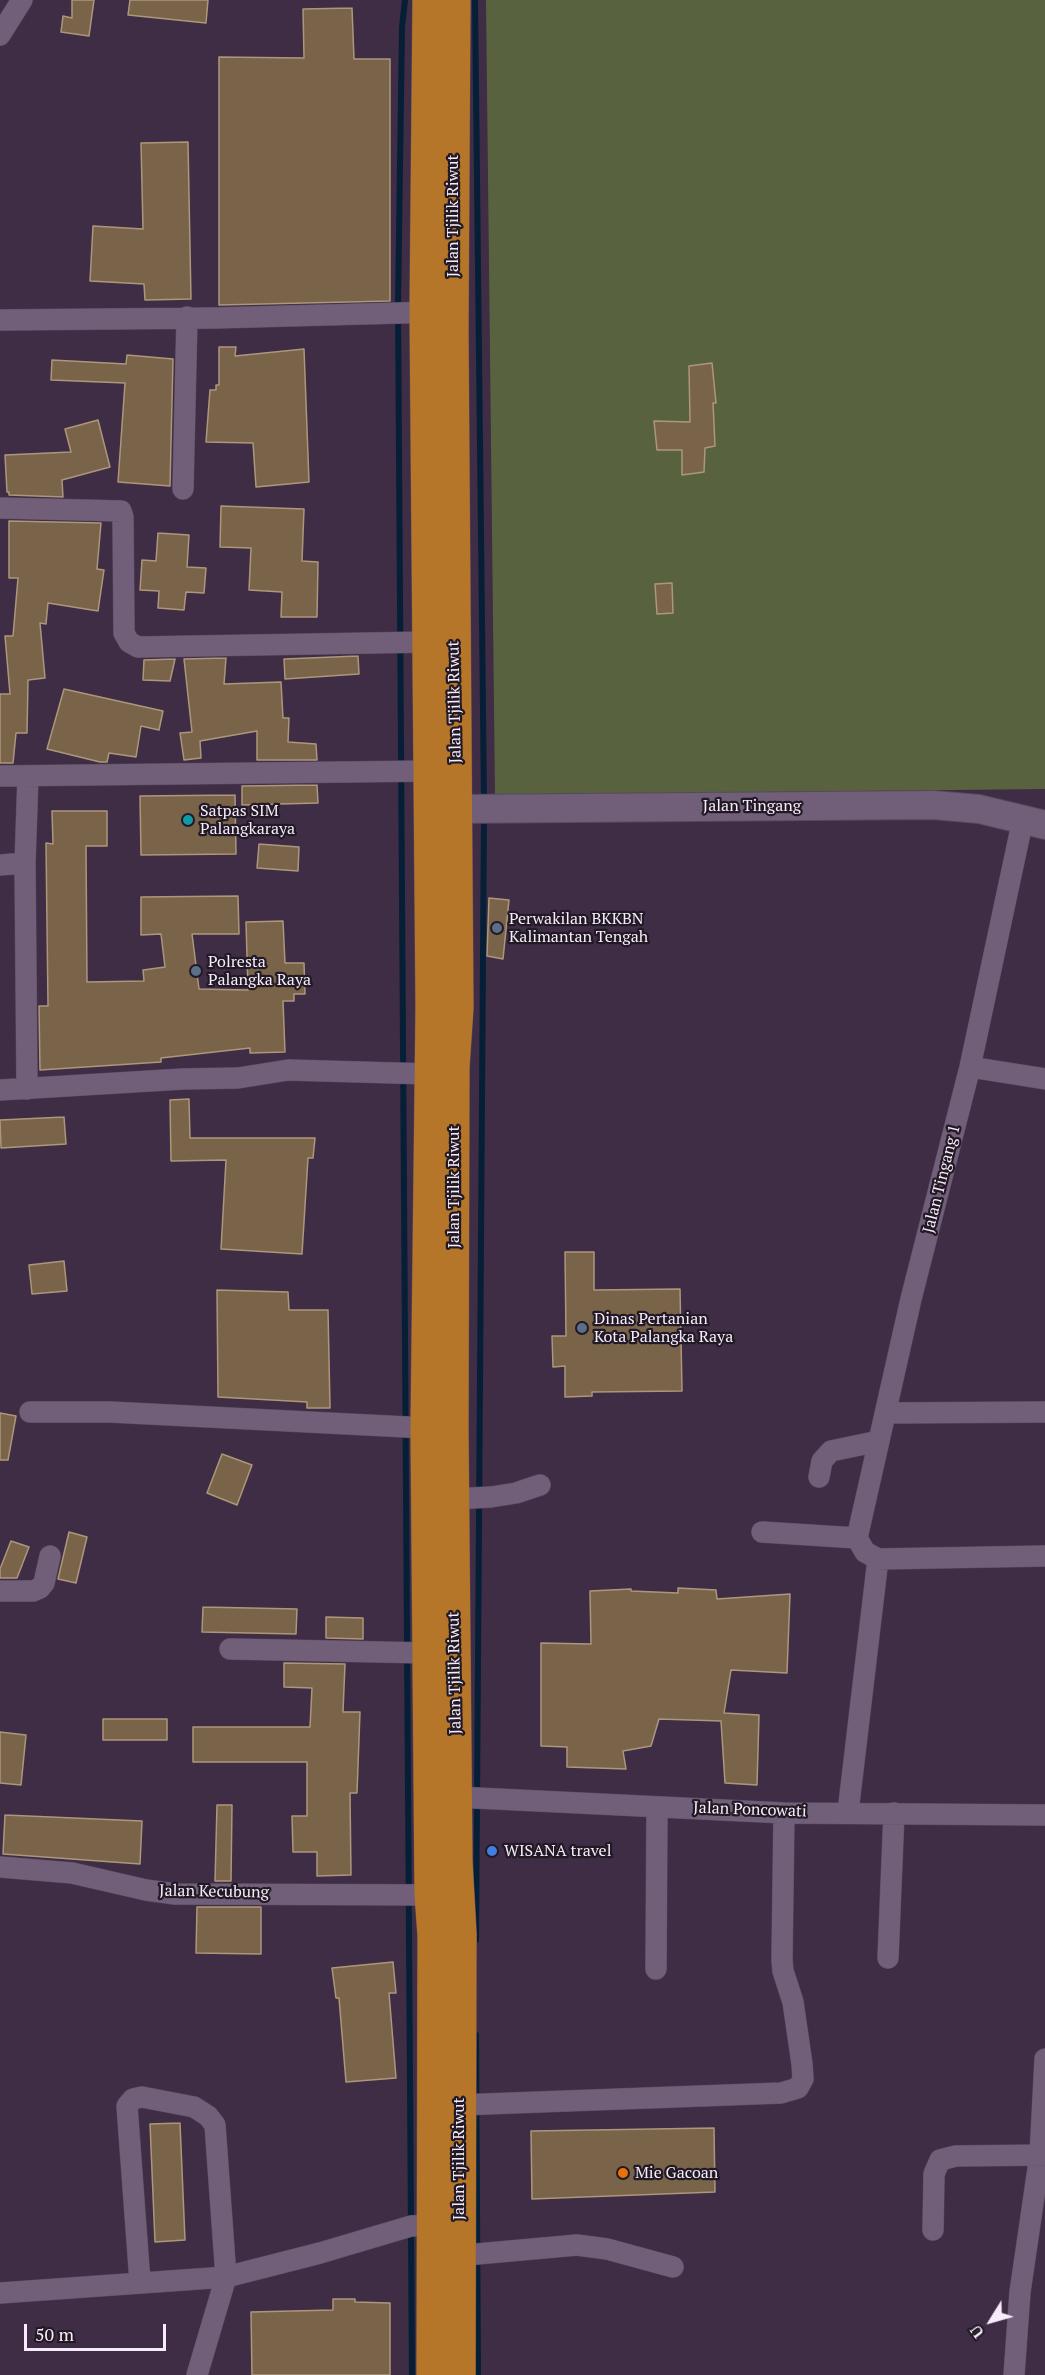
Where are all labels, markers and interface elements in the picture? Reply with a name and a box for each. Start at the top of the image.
street label: Jalan Tjilik Riwut [443,155,463,277]
street label: Jalan Tjilik Riwut [444,640,466,764]
street label: Jalan Tingang [703,796,801,816]
place label: Satpas SIM Palangkaraya [200,801,295,839]
marker: Satpas SIM Palangkaraya [181,813,195,827]
place label: Perwakilan BKKBN Kalimantan Tengah [509,909,648,947]
marker: Perwakilan BKKBN Kalimantan Tengah [490,921,504,935]
place label: Polresta Palangka Raya [208,952,311,990]
marker: Polresta Palangka Raya [189,964,203,978]
street label: Jalan Tingang 1 [919,1123,965,1235]
street label: Jalan Tjilik Riwut [444,1126,464,1248]
place label: Dinas Pertanian Kota Palangka Raya [594,1309,733,1347]
marker: Dinas Pertanian Kota Palangka Raya [575,1321,589,1335]
street label: Jalan Tjilik Riwut [444,1611,466,1735]
street label: Jalan Poncowati [693,1798,807,1822]
place label: WISANA travel [504,1841,611,1861]
marker: WISANA travel [485,1844,499,1858]
street label: Jalan Kecubung [159,1881,269,1903]
street label: Jalan Tjilik Riwut [449,2098,469,2220]
place label: Mie Gacoan [635,2163,718,2183]
marker: Mie Gacoan [616,2166,630,2180]
north arrow [961,2291,1021,2351]
scale bar [27,2312,170,2350]
text: U [964,2321,989,2343]
text: 50 m [35,2322,74,2346]

